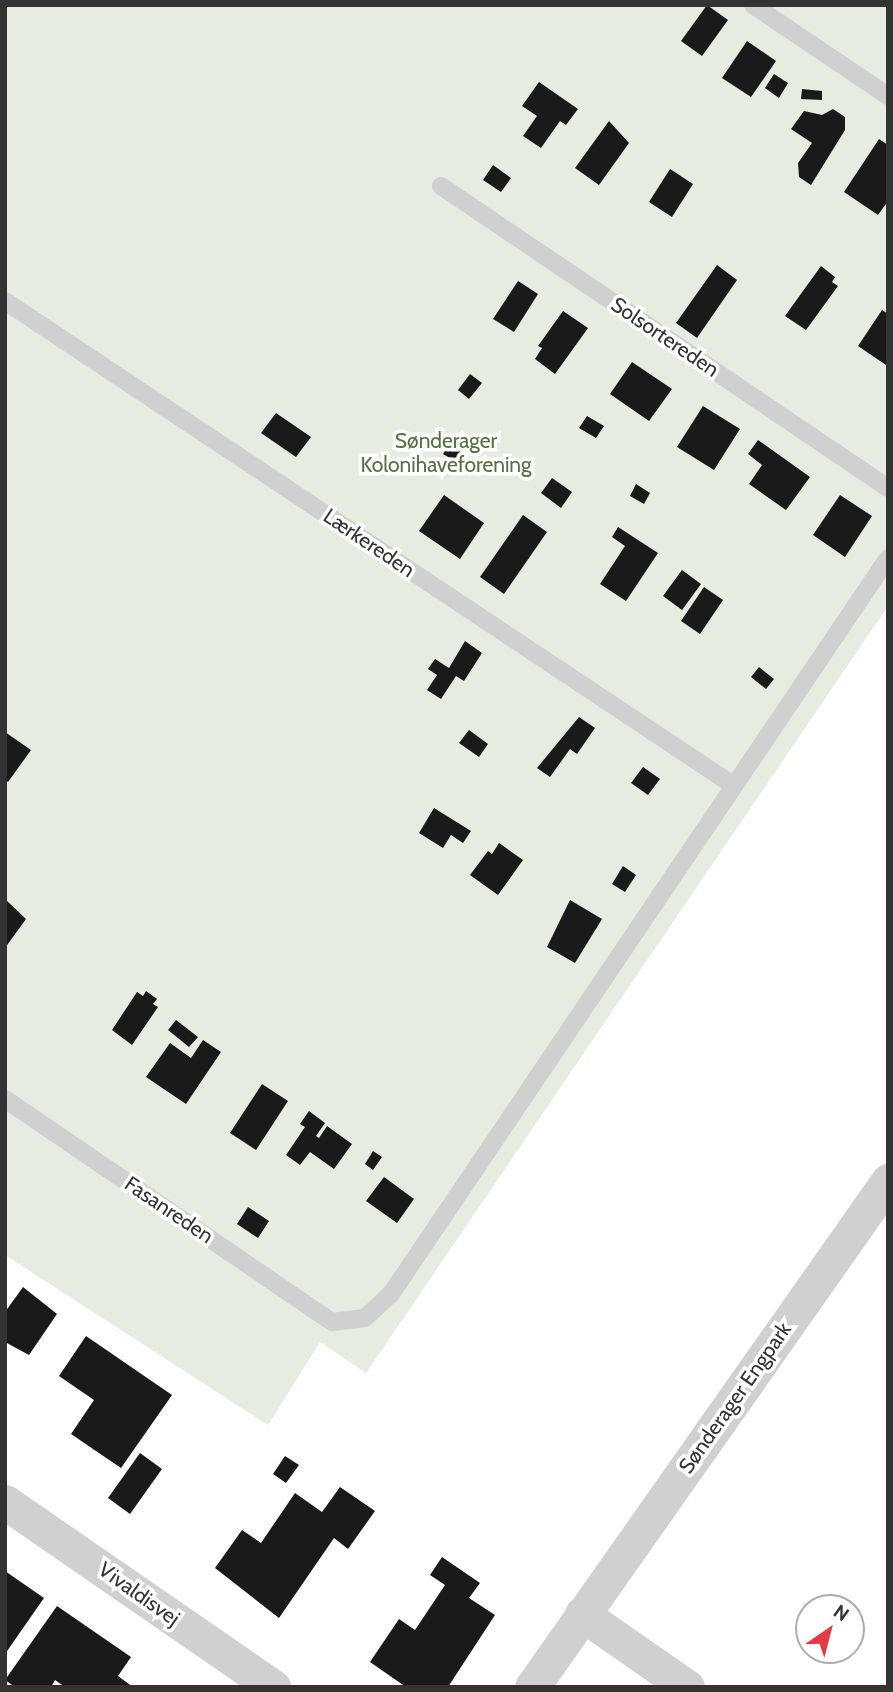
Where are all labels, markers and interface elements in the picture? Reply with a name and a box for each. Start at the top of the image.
street label: Solsortereden [606,292,724,382]
park label: Sønderager Kolonihaveforening [360,428,532,478]
street label: Lærkereden [319,503,419,583]
street label: Fasanreden [120,1171,218,1249]
street label: Sønderager Engpark [673,1318,797,1478]
street label: Vivaldisvej [93,1557,185,1631]
north arrow [795,1594,865,1664]
text: N [829,1600,853,1626]

